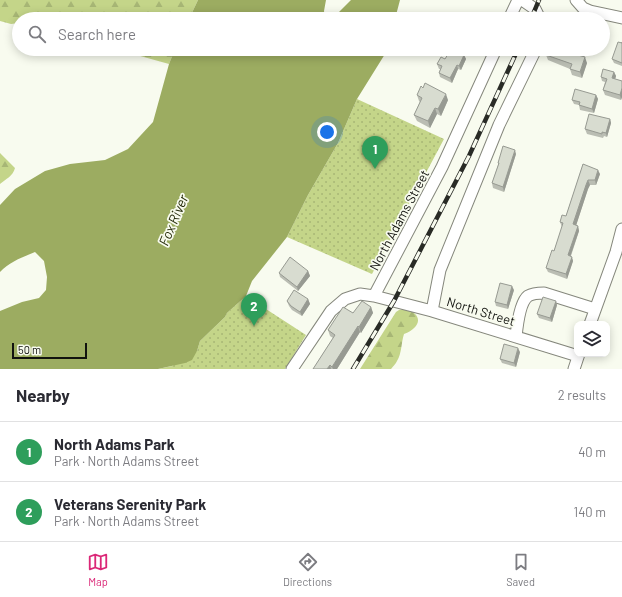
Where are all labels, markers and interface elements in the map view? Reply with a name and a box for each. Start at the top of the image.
search box [12,12,610,56]
icon: search [26,23,48,45]
text: Search here [58,25,136,43]
your location [317,122,337,142]
pin: 1 [362,136,388,169]
street label: North Adams Street [366,167,432,273]
water label: Fox River [155,191,192,248]
pin: 2 [241,293,267,326]
street label: North Street [445,293,517,329]
map controls [574,321,610,357]
button: layers [574,321,610,357]
scale bar [12,341,87,360]
text: 50 m [18,343,41,356]
text: Nearby [16,385,70,405]
text: 2 results [558,387,606,403]
text: North Adams Park [54,435,175,453]
text: 1 [27,444,31,460]
text: 40 m [578,444,606,460]
text: Park · North Adams Street [54,453,199,469]
text: Veterans Serenity Park [54,495,206,513]
text: 2 [25,504,33,520]
text: 140 m [574,504,606,520]
text: Park · North Adams Street [54,513,199,529]
tab: Map [87,551,109,588]
tab: Directions [283,551,332,588]
tab: Saved [506,551,535,588]

